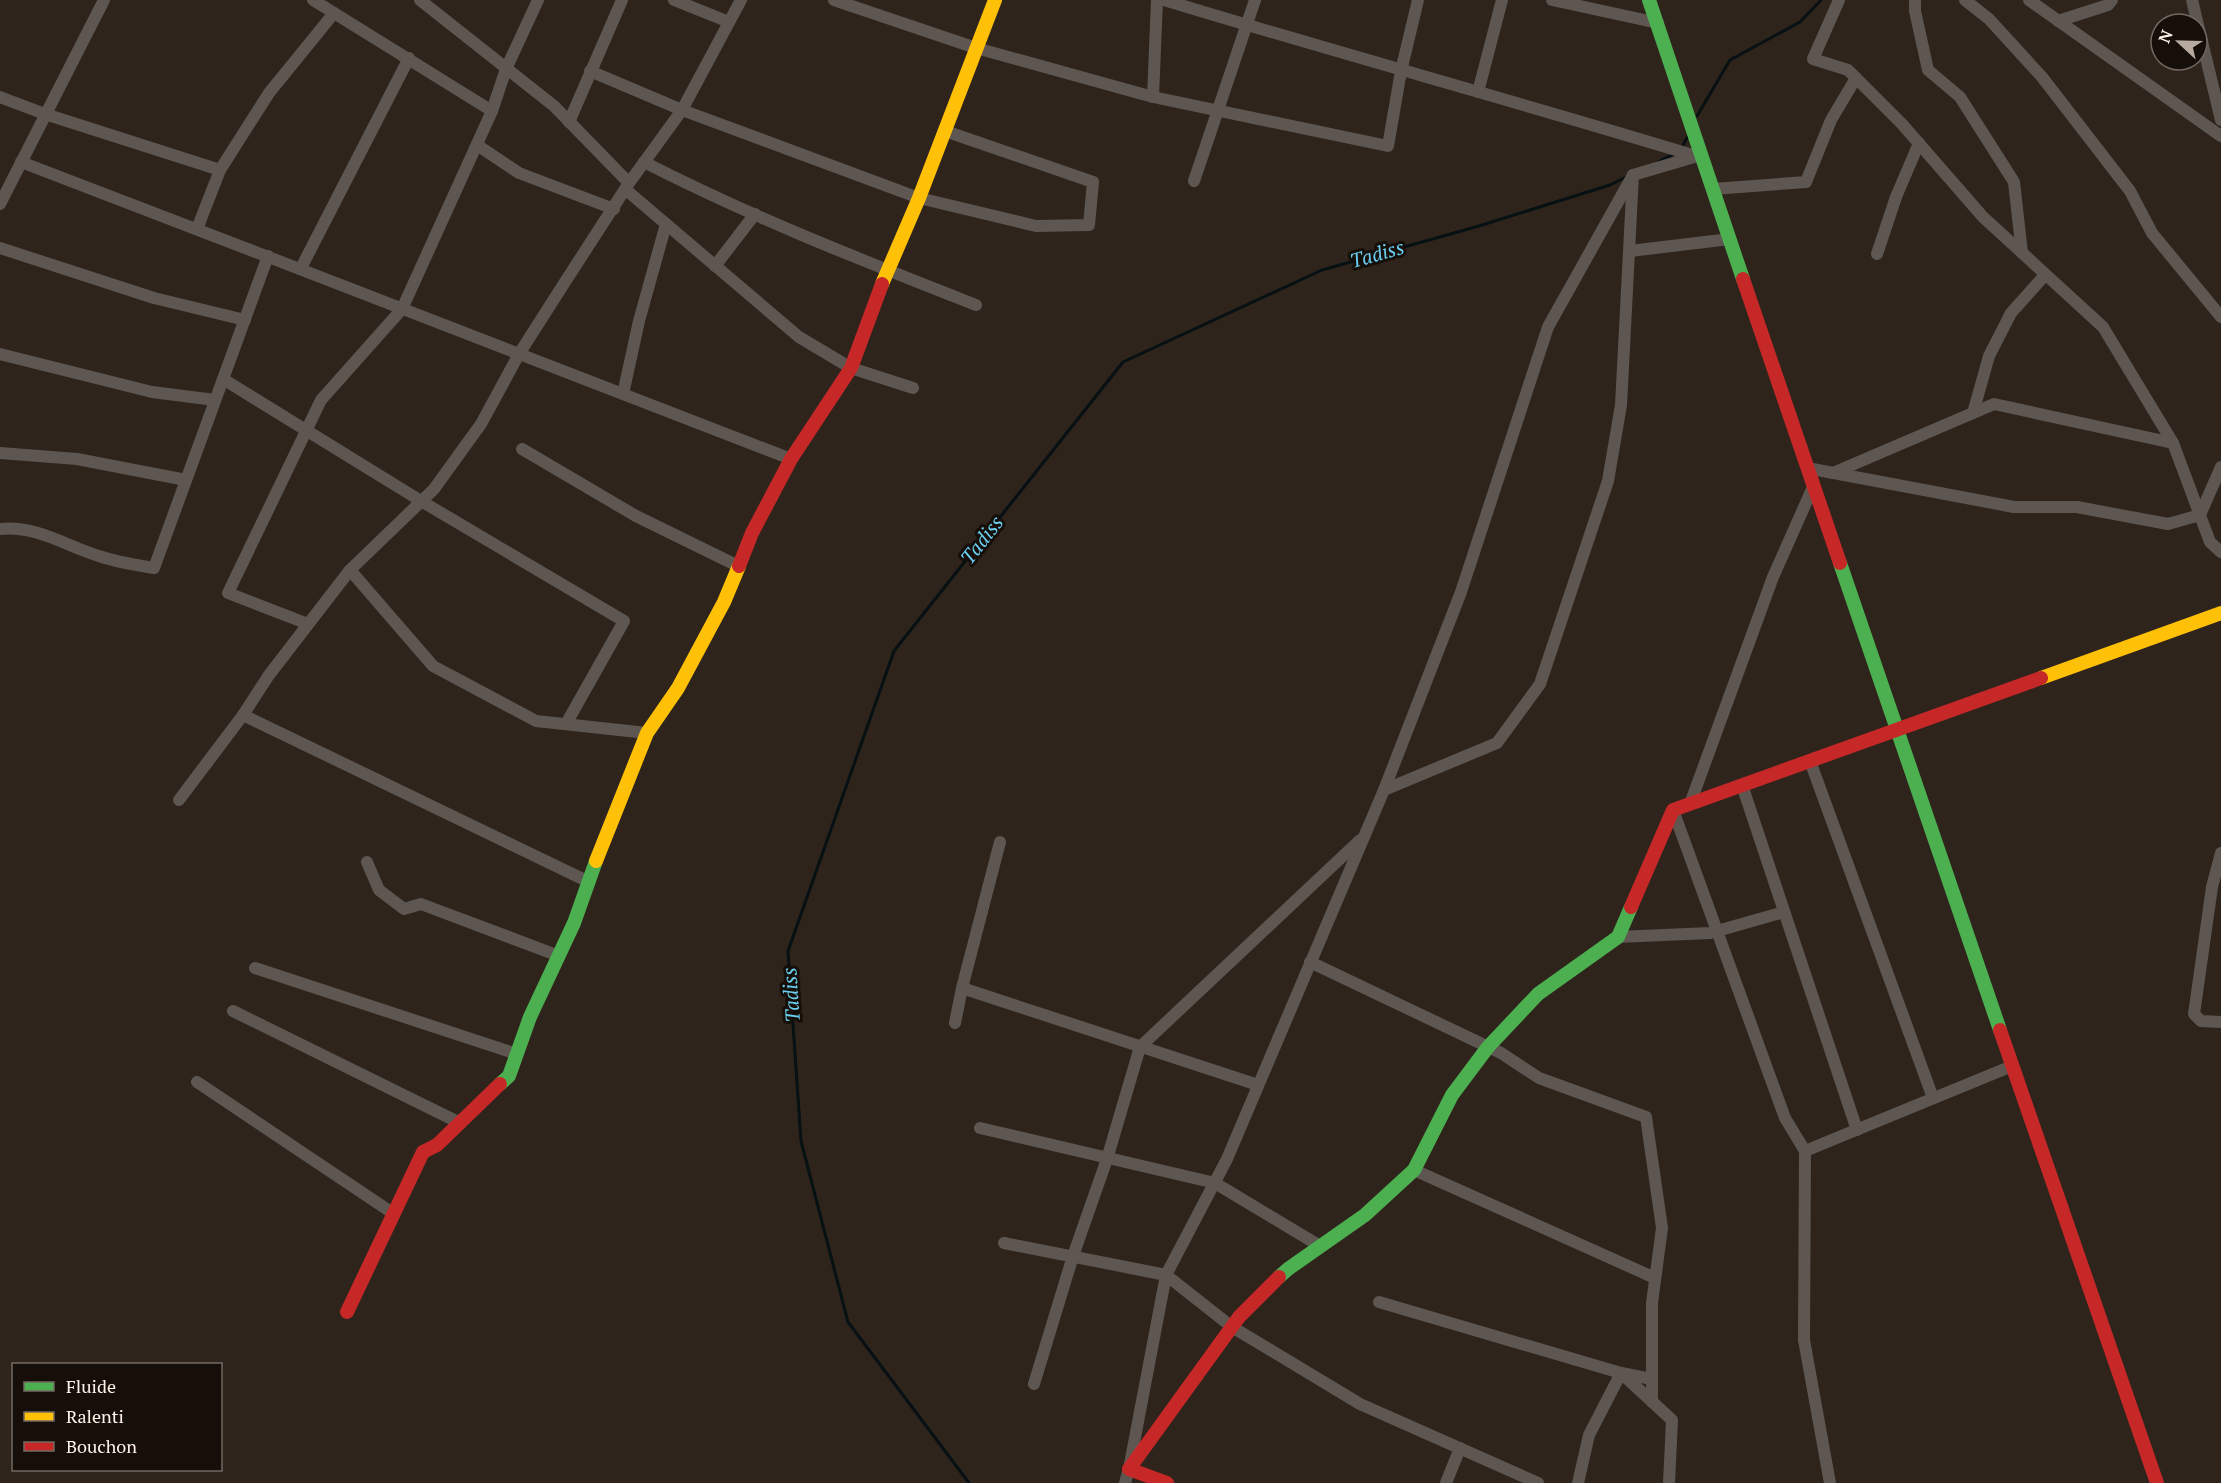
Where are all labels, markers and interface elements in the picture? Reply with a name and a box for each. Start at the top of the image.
north arrow [2149,12,2209,72]
text: N [2153,27,2178,46]
water label: Tadiss [1347,233,1407,274]
water label: Tadiss [954,510,1009,570]
water label: Tadiss [775,967,806,1023]
legend [12,1363,222,1471]
text: Fluide [66,1374,116,1398]
text: Ralenti [66,1404,124,1428]
text: Bouchon [66,1434,137,1458]

